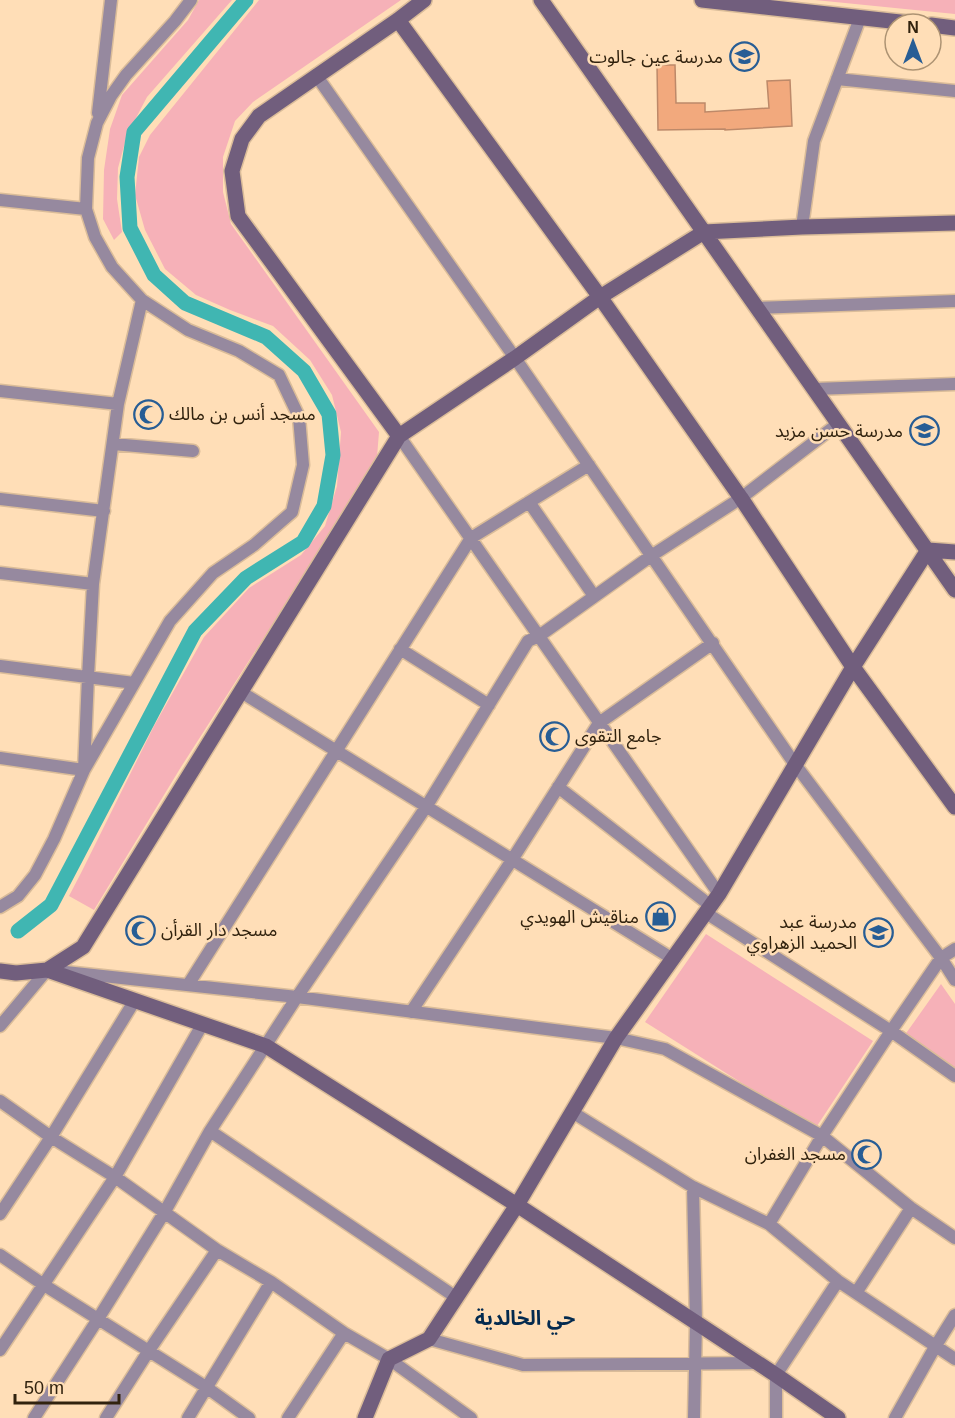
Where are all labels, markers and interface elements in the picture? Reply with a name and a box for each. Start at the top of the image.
north arrow [883,12,943,72]
text: N [907,19,919,36]
school or university icon: مدرسة عين جالوت [728,41,760,73]
place label: مدرسة عين جالوت [589,47,723,68]
mosque icon: مسجد أنس بن مالك [132,398,164,430]
place label: مسجد أنس بن مالك [169,403,316,425]
school or university icon: مدرسة حسن مزيد [908,415,940,447]
place label: مدرسة حسن مزيد [775,421,903,442]
mosque icon: جامع التقوى [538,720,570,752]
place label: جامع التقوى [575,726,662,750]
shop icon: مناقيش الهويدي [644,901,676,933]
place label: مناقيش الهويدي [520,907,639,930]
place label: مدرسة عبد الحميد الزهراوي [746,912,857,956]
mosque icon: مسجد دار القرأن [124,914,156,946]
school or university icon: مدرسة عبد الحميد الزهراوي [862,916,894,948]
place label: مسجد دار القرأن [161,919,277,941]
mosque icon: مسجد الغفران [851,1138,883,1170]
place label: مسجد الغفران [745,1144,846,1165]
district label: حي الخالدية [475,1307,576,1335]
scale bar [15,1367,118,1405]
text: 50 m [24,1378,64,1398]

